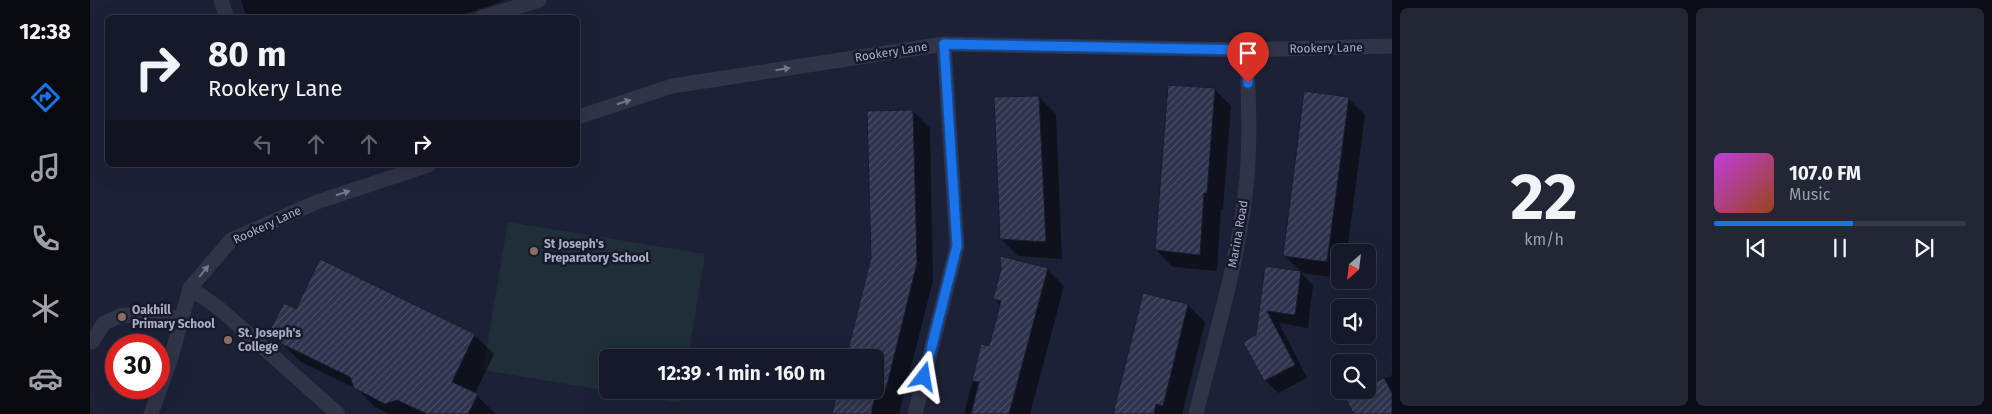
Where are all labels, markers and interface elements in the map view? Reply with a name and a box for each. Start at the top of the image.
text: 12:38 [19,18,71,45]
pin [1227,32,1269,83]
text: 80 m [208,33,287,75]
icon: right [125,35,190,100]
street label: Rookery Lane [854,39,928,65]
icon: arrive [1234,39,1262,67]
street label: Rookery Lane [1289,40,1363,56]
one-way arrow [775,65,791,73]
text: Rookery Lane [208,75,342,102]
icon: directions [28,80,63,115]
one-way arrow [617,97,632,105]
icon: left [249,130,277,158]
icon: ahead [302,130,330,158]
icon: ahead [355,130,383,158]
icon: right [408,130,436,158]
icon: music [28,150,63,185]
text: 22 [1510,158,1578,236]
text: 107.0 FM [1789,162,1861,185]
text: Music [1789,185,1830,204]
one-way arrow [335,189,350,196]
street label: Marina Road [1225,199,1251,269]
street label: Rookery Lane [231,203,303,247]
icon: phone [28,221,63,256]
text: km/h [1524,230,1564,249]
icon: previous [1742,234,1770,262]
icon: pause [1826,234,1854,262]
icon: next [1910,234,1938,262]
place label: St Joseph's Preparatory School [544,237,649,265]
north arrow [1331,244,1376,289]
map controls [1331,244,1376,399]
marker: St Joseph's Preparatory School [528,245,540,257]
one-way arrow [198,265,209,278]
icon: climate [28,291,63,326]
button: sound [1331,299,1376,344]
place label: Oakhill Primary School [132,303,215,331]
marker: Oakhill Primary School [116,311,128,323]
place label: St. Joseph's College [238,326,301,354]
speed limit sign: 30 [105,334,170,399]
marker: St. Joseph's College [222,334,234,346]
position arrow [897,350,949,402]
button: search [1331,354,1376,399]
icon: car [28,361,63,396]
text: 12:39 · 1 min · 160 m [658,362,825,385]

